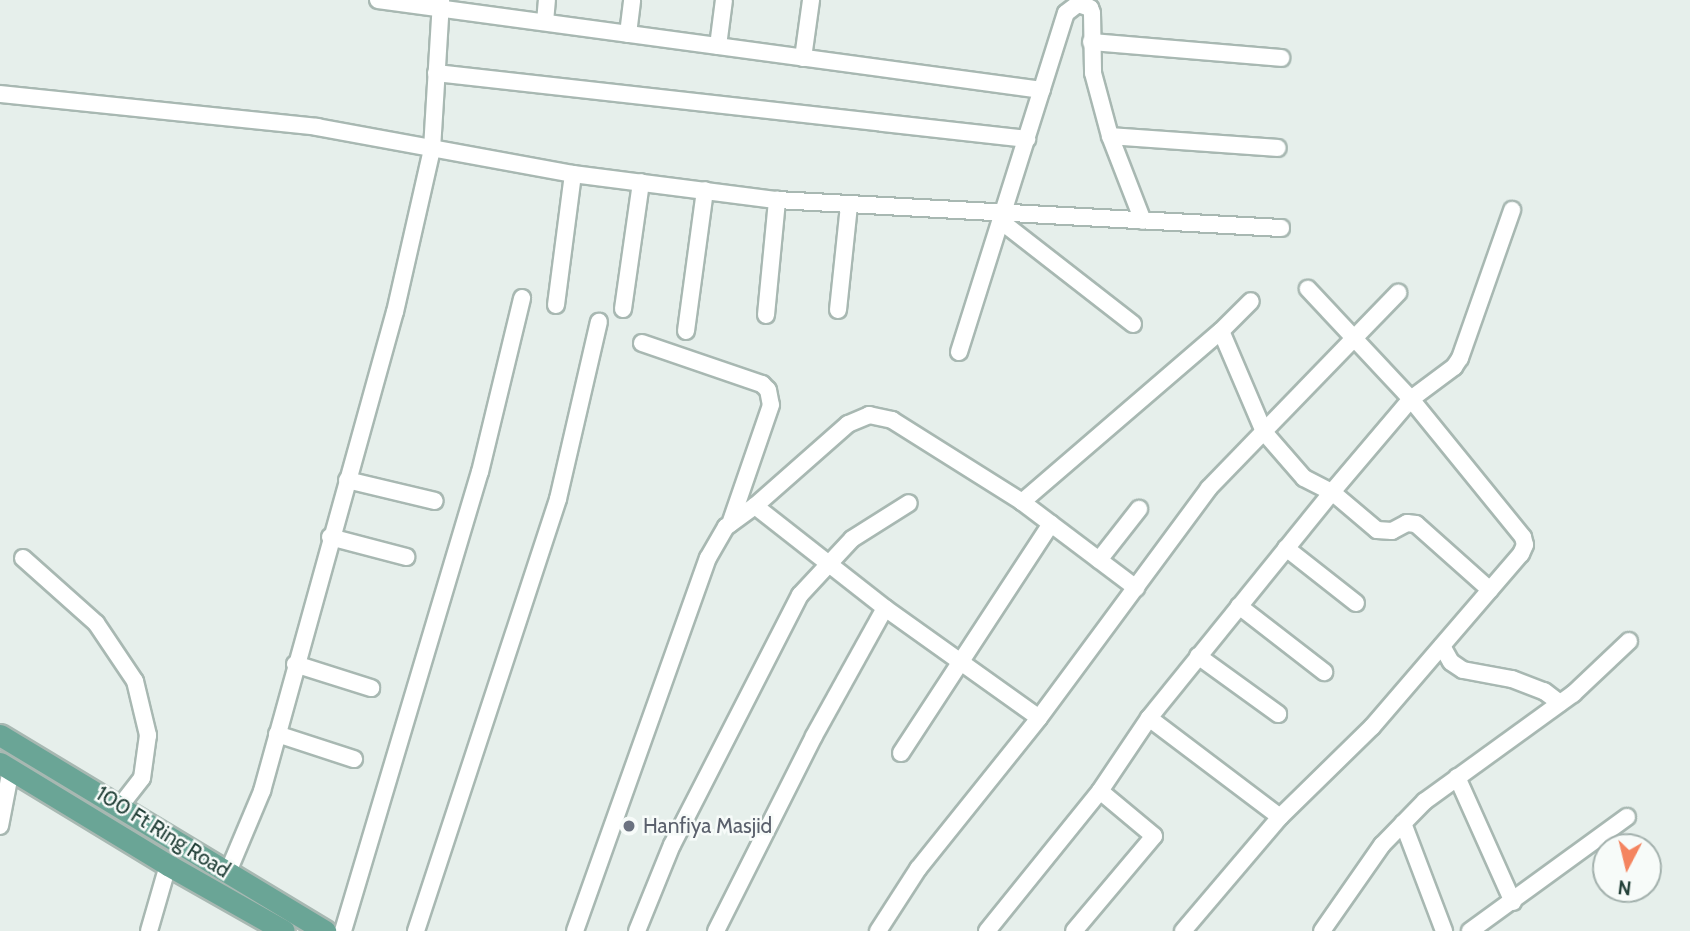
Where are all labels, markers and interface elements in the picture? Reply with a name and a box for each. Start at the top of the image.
street label: 100 Ft Ring Road [91,781,235,883]
place label: Hanfiya Masjid [643,813,772,839]
marker: Hanfiya Masjid [621,818,637,834]
north arrow [1592,833,1662,903]
text: N [1617,875,1633,900]

